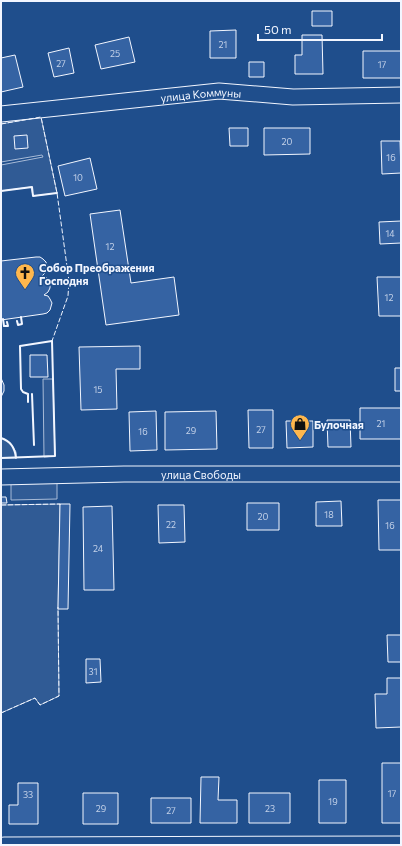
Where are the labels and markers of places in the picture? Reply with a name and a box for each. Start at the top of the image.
place label: Собор Преображения Господня [39,261,154,287]
church icon: Собор Преображения Господня [14,262,36,290]
shop icon: Булочная [289,413,311,441]
place label: Булочная [314,418,364,431]

